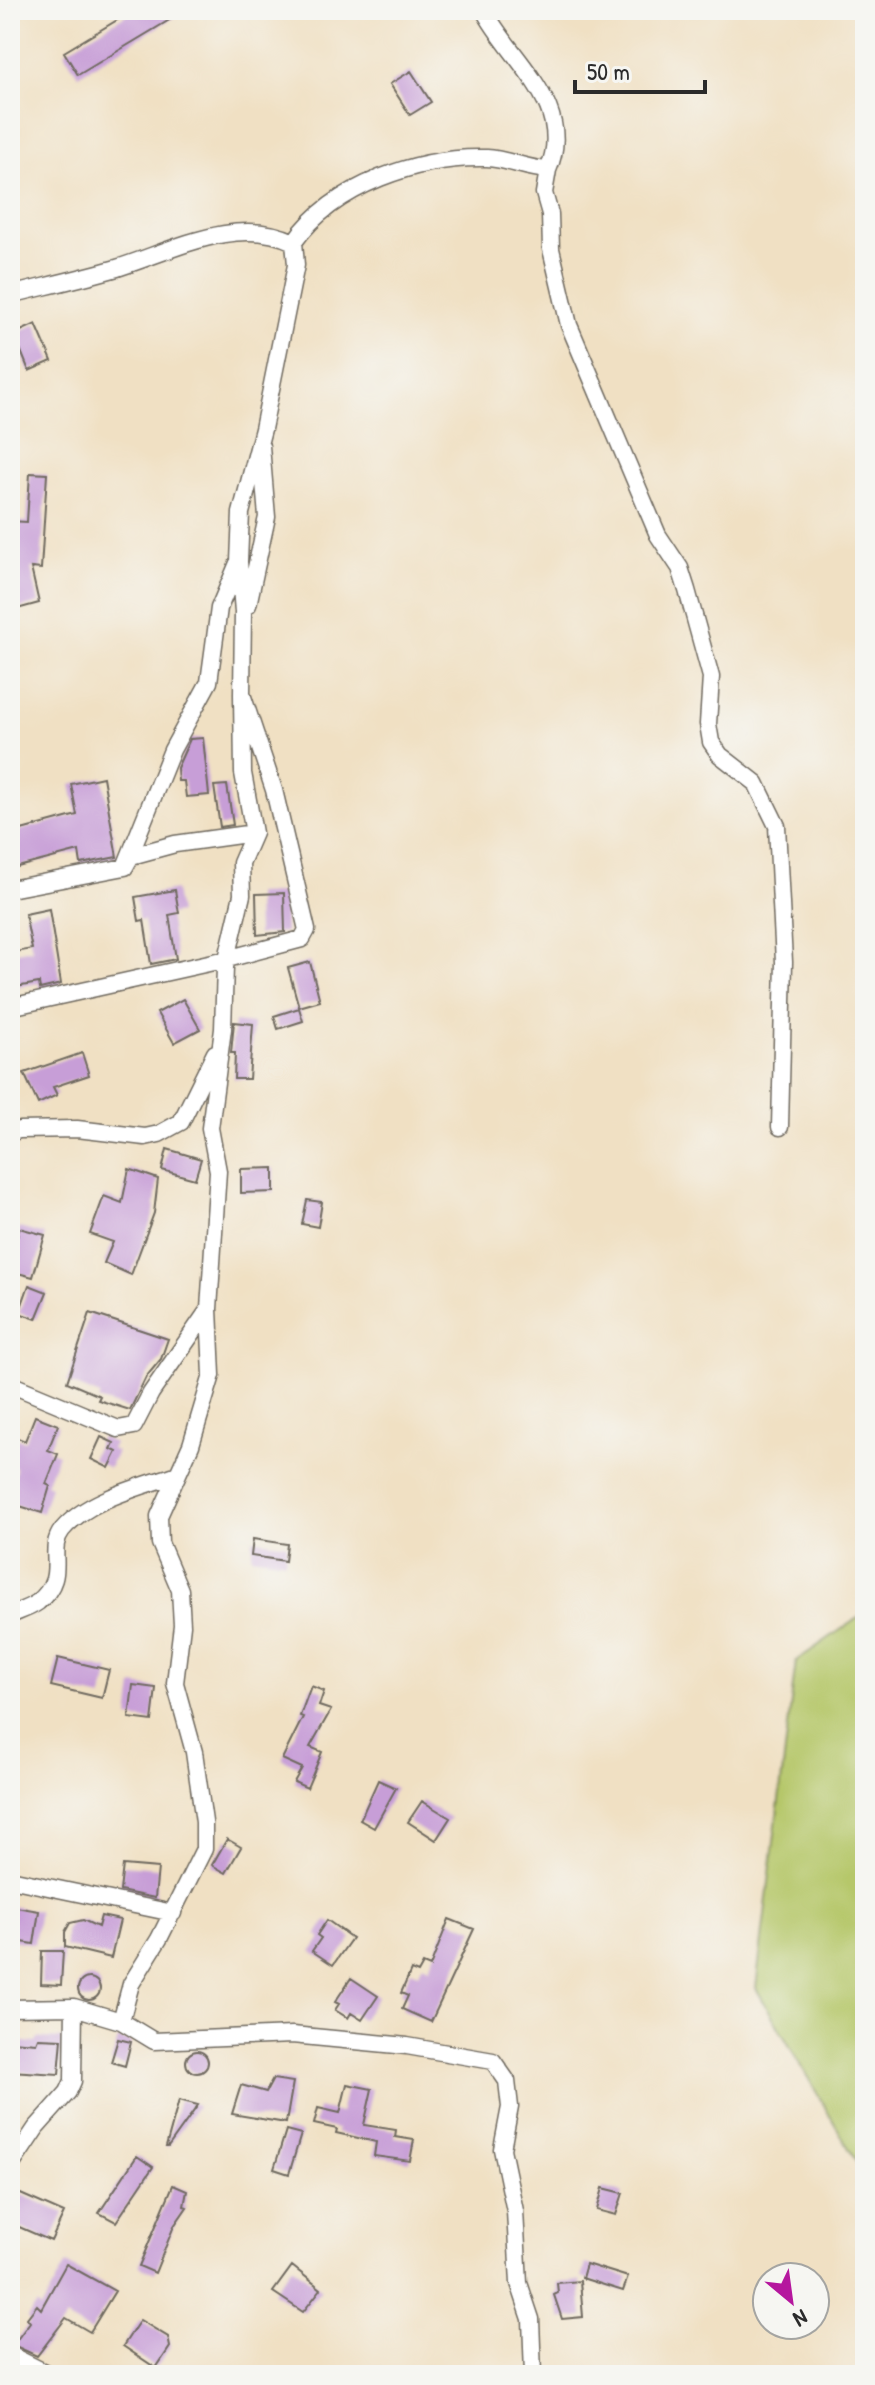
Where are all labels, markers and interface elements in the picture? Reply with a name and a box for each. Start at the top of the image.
scale bar [575,44,705,94]
text: 50 m [587,55,630,87]
north arrow [751,2261,831,2341]
text: N [788,2303,813,2335]

